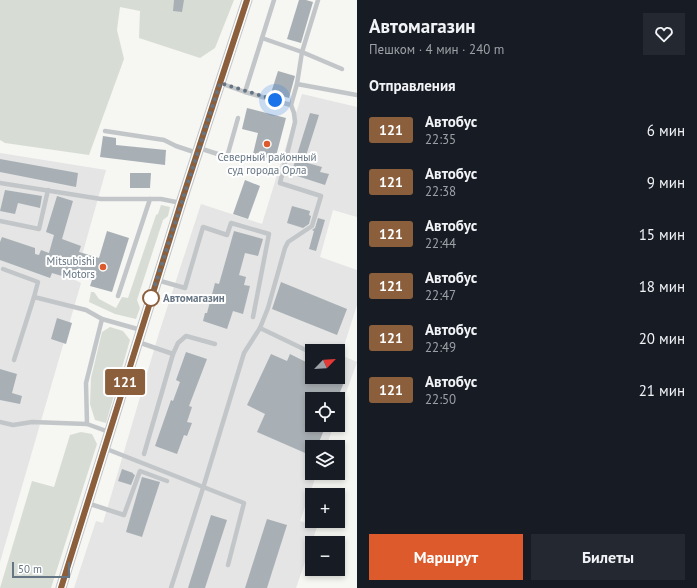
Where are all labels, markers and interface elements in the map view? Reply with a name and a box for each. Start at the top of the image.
button: heart [643,13,685,55]
text: Автомагазин [369,14,476,38]
text: Пешком · 4 мин · 240 m [369,41,504,58]
text: Отправления [369,76,456,95]
your location [265,90,285,110]
text: Автобус [425,112,477,131]
text: 121 [379,121,403,139]
text: 6 мин [647,121,685,140]
text: 22:35 [425,131,456,148]
marker: Северный районный суд города Орла [262,139,272,149]
place label: Северный районный суд города Орла [217,150,317,177]
text: Автобус [425,164,477,183]
text: 121 [379,173,403,191]
text: 9 мин [647,173,685,192]
text: 22:38 [425,183,456,200]
text: Автобус [425,216,477,235]
text: 121 [379,225,403,243]
text: 15 мин [639,225,685,244]
text: 22:44 [425,235,456,252]
place label: Mitsubishi Motors [47,254,95,281]
marker: Mitsubishi Motors [98,262,108,272]
text: Автобус [425,268,477,287]
text: 121 [379,277,403,295]
text: 18 мин [639,277,685,296]
text: 22:47 [425,287,456,304]
marker: Автомагазин [142,289,160,307]
place label: Автомагазин [163,291,225,305]
text: Автобус [425,320,477,339]
text: 121 [379,329,403,347]
text: 20 мин [639,329,685,348]
text: 22:49 [425,339,456,356]
north arrow [305,344,345,384]
map controls [305,344,345,576]
line badge: 121 [102,369,148,395]
text: Автобус [425,372,477,391]
text: 121 [113,373,137,391]
text: 121 [379,381,403,399]
text: 21 мин [639,381,685,400]
text: 22:50 [425,391,456,408]
button: locate [305,392,345,432]
button: layers [305,440,345,480]
button: + [305,488,345,528]
button: Маршрут [369,534,523,580]
button: Билеты [531,534,685,580]
button: − [305,536,345,576]
scale bar [12,560,70,579]
text: 50 m [18,562,42,576]

